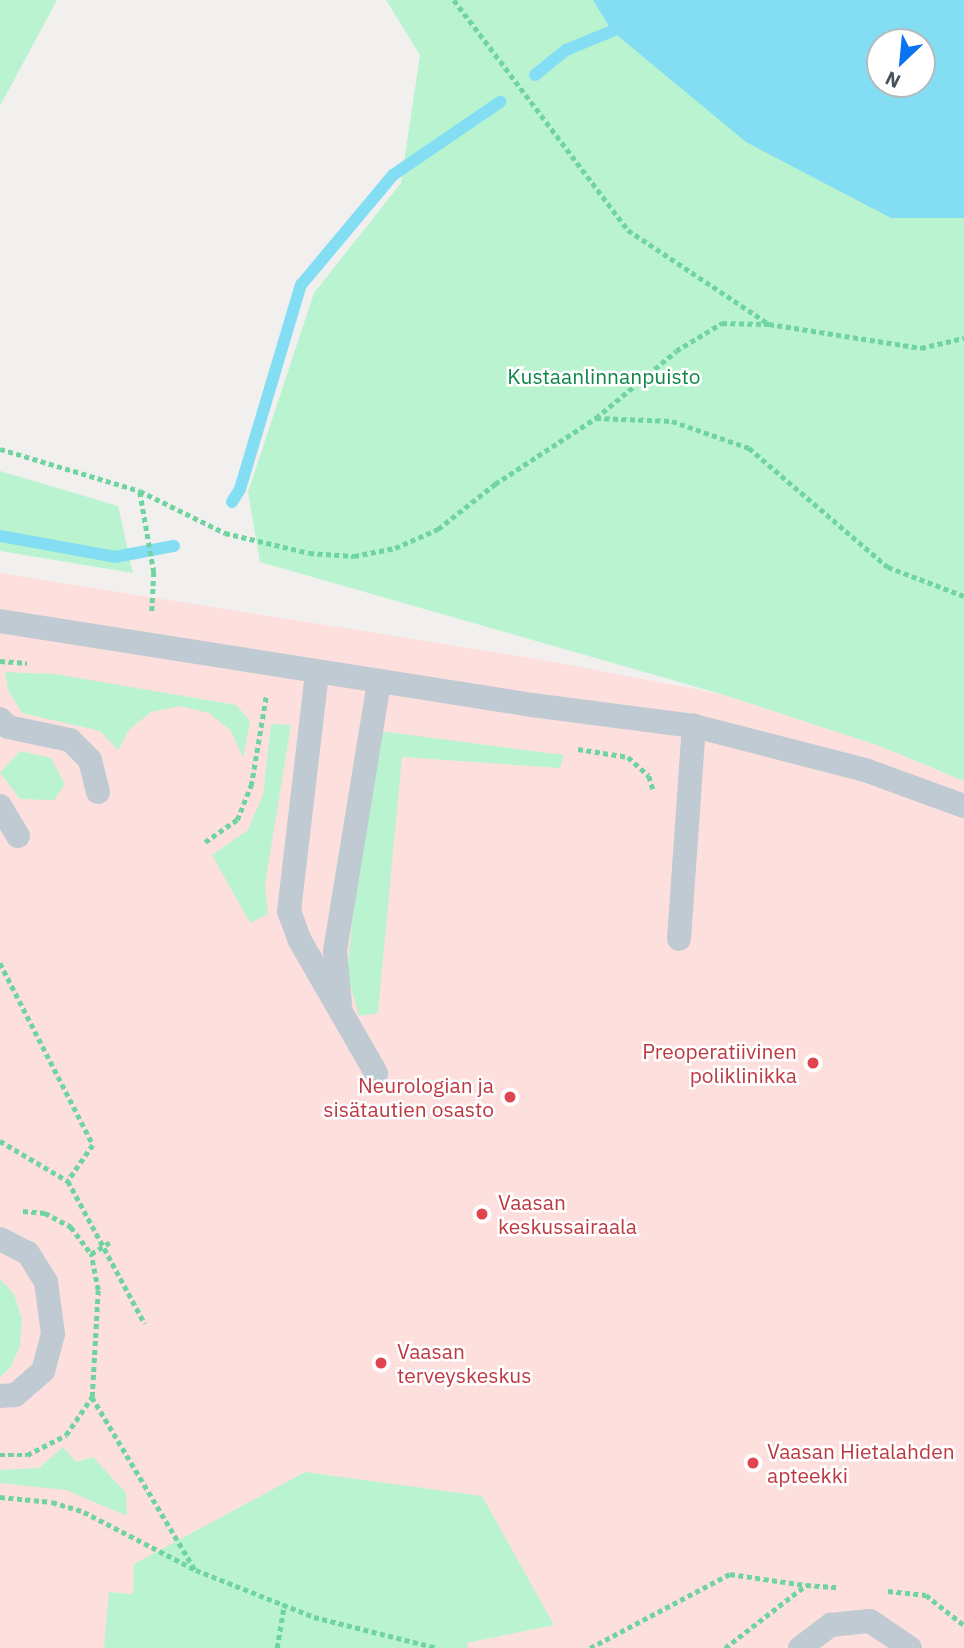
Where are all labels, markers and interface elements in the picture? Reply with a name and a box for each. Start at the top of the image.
north arrow [866,28,936,98]
text: N [881,66,904,94]
park label: Kustaanlinnanpuisto [507,363,701,389]
place label: Preoperatiivinen poliklinikka [642,1038,797,1088]
marker: Preoperatiivinen poliklinikka [803,1053,823,1073]
place label: Neurologian ja sisätautien osasto [323,1072,494,1122]
marker: Neurologian ja sisätautien osasto [500,1087,520,1107]
place label: Vaasan keskussairaala [498,1189,637,1239]
marker: Vaasan keskussairaala [472,1204,492,1224]
place label: Vaasan terveyskeskus [397,1338,531,1388]
marker: Vaasan terveyskeskus [371,1353,391,1373]
place label: Vaasan Hietalahden apteekki [767,1438,955,1488]
marker: Vaasan Hietalahden apteekki [745,1455,761,1471]

